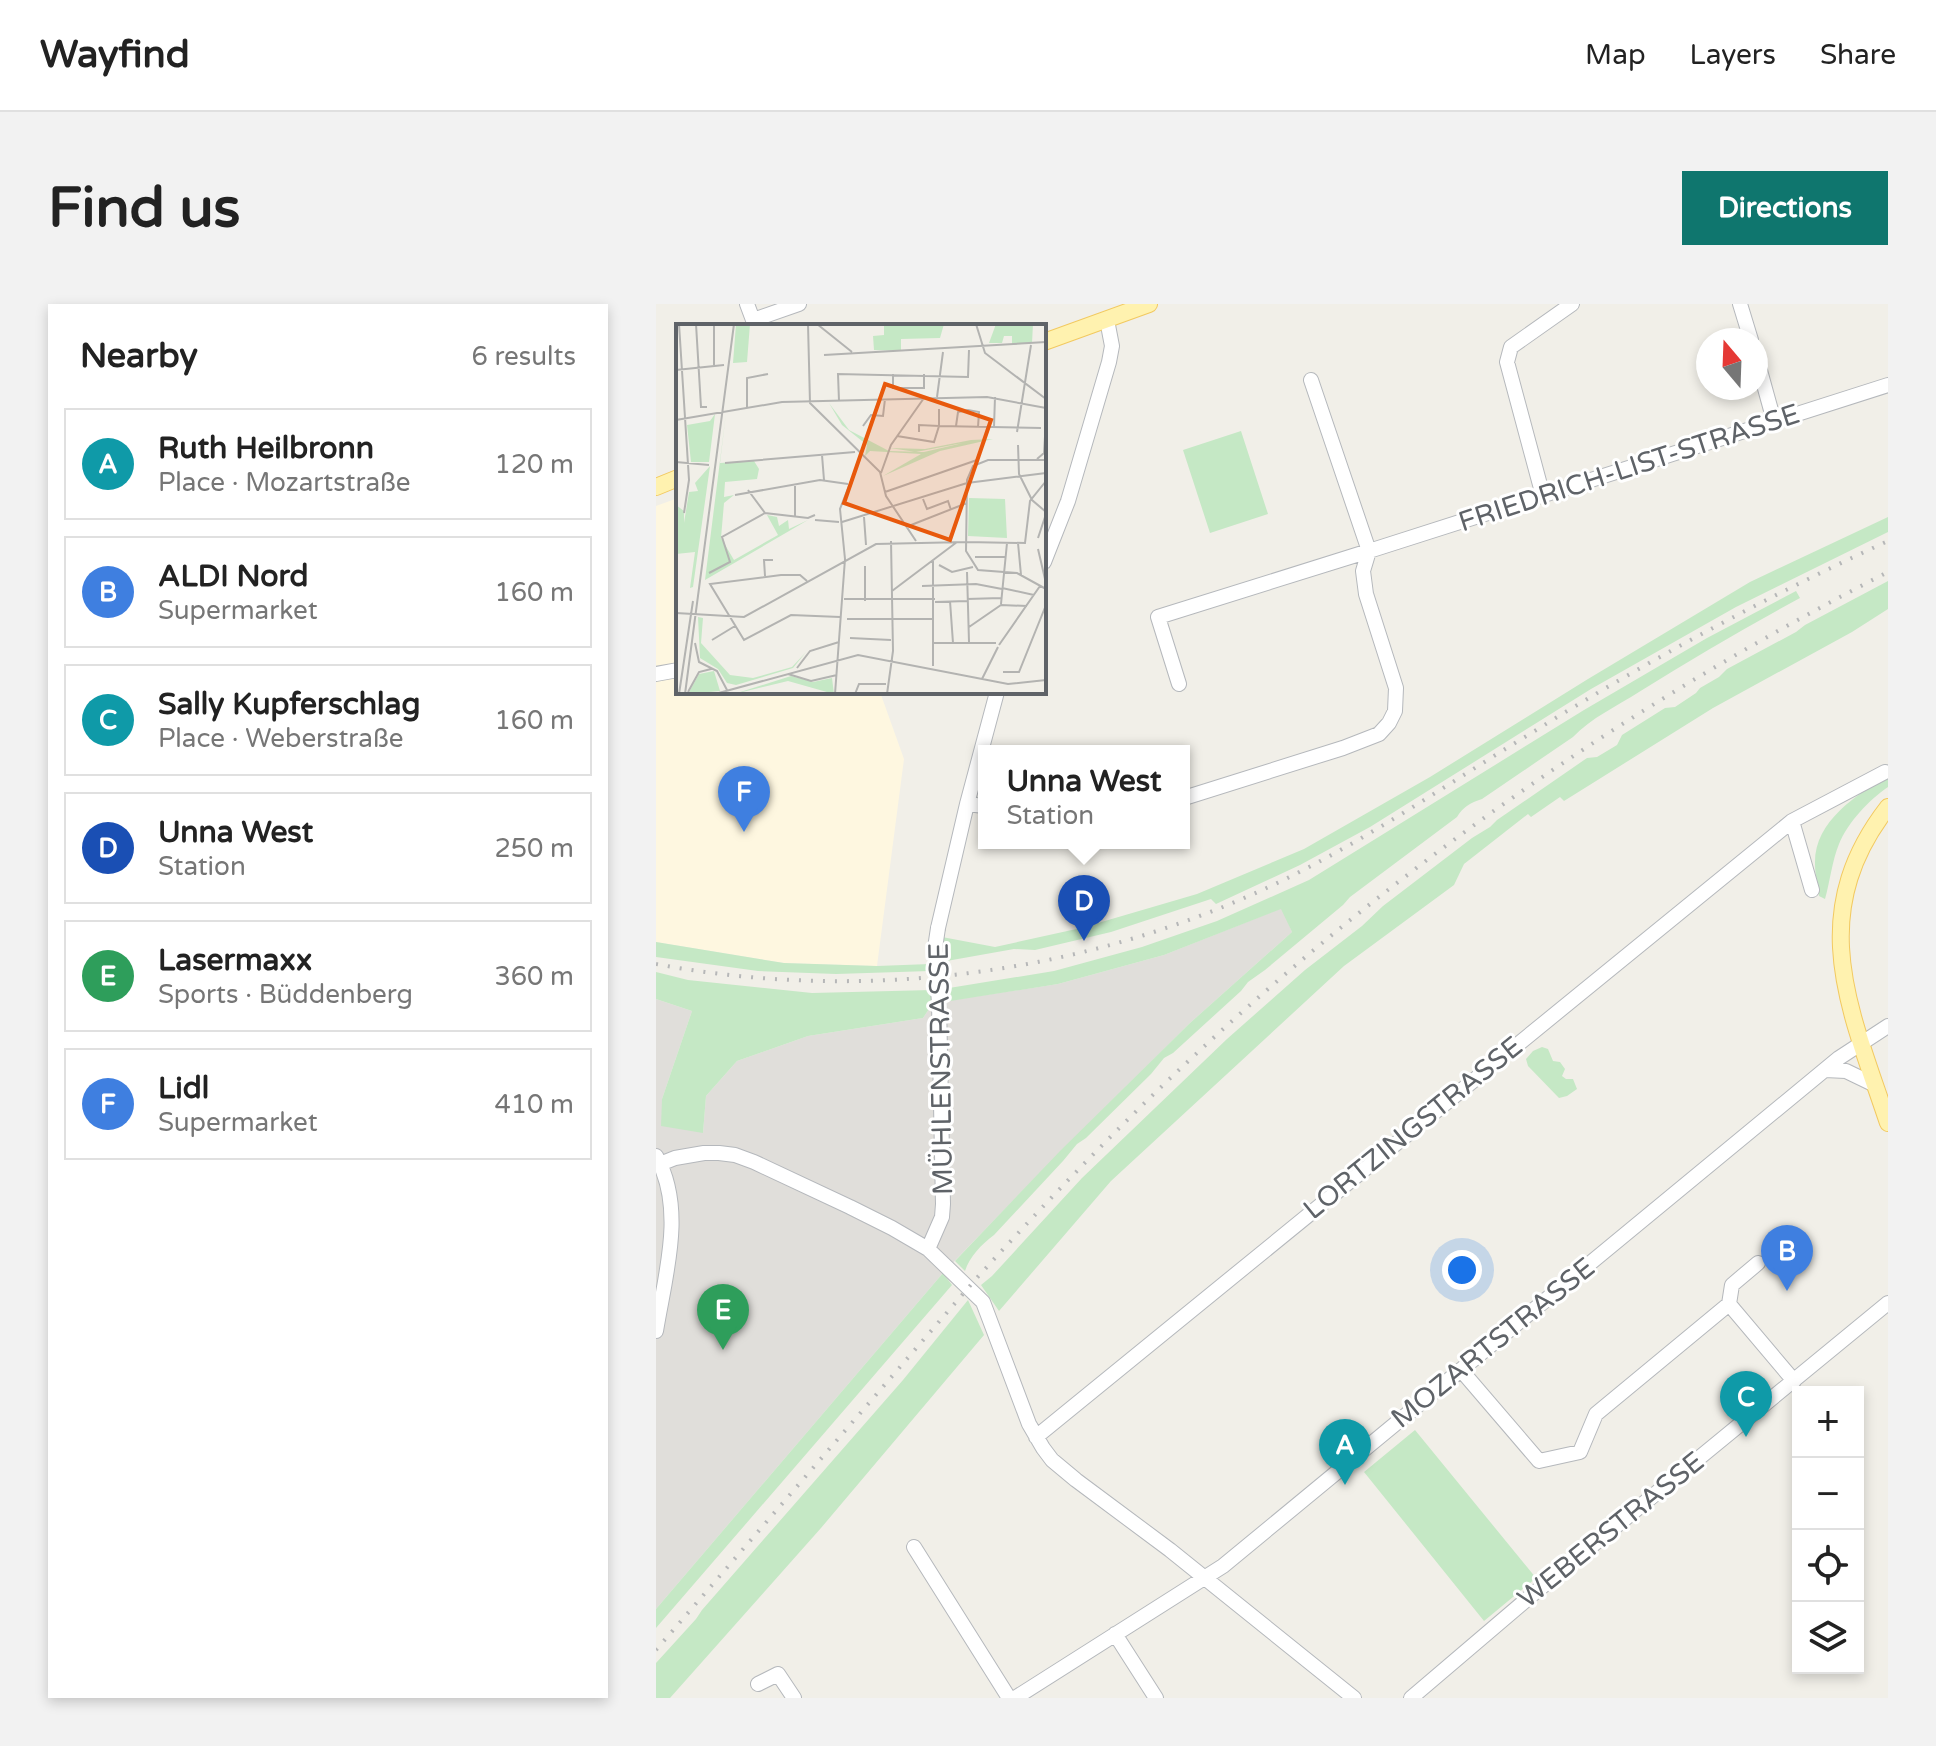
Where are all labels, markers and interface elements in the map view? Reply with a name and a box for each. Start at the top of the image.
text: Wayfind [40,32,190,78]
text: Map [1585,38,1646,72]
text: Layers [1690,38,1776,72]
text: Share [1820,38,1896,72]
button: Directions [1682,171,1888,245]
text: Find us [48,175,240,242]
inset map [676,324,1046,694]
north arrow [1696,328,1768,400]
text: Nearby [80,336,198,377]
text: 6 results [471,341,576,372]
street label: FRIEDRICH-LIST-STRASSE [1454,397,1804,539]
text: Ruth Heilbronn [158,430,374,467]
text: A [98,449,118,480]
text: 120 m [494,449,574,480]
text: Place · Mozartstraße [158,467,411,498]
text: ALDI Nord [158,558,308,595]
text: B [99,577,117,608]
text: 160 m [494,577,574,608]
text: Supermarket [158,595,318,626]
text: Sally Kupferschlag [158,686,420,723]
text: C [99,705,117,736]
text: 160 m [494,705,574,736]
text: Place · Weberstraße [158,723,403,754]
popup [978,745,1190,849]
text: Unna West [1006,763,1162,800]
pin: F [718,766,770,832]
text: Station [1006,800,1094,831]
text: Unna West [158,814,313,851]
text: D [98,833,118,864]
text: 250 m [494,833,574,864]
text: Station [158,851,246,882]
pin: D [1058,875,1110,941]
text: Lasermaxx [158,942,312,979]
street label: MÜHLENSTRASSE [922,943,960,1195]
text: E [100,961,116,992]
text: 360 m [494,961,574,992]
text: Sports · Büddenberg [158,979,413,1010]
street label: LORTZINGSTRASSE [1297,1029,1529,1227]
text: Lidl [158,1070,209,1107]
text: F [100,1089,116,1120]
text: 410 m [494,1089,574,1120]
text: Supermarket [158,1107,318,1138]
pin: B [1761,1225,1813,1291]
street label: MOZARTSTRASSE [1384,1250,1602,1436]
your location [1442,1250,1482,1290]
pin: E [697,1284,749,1350]
pin: C [1720,1371,1772,1437]
map controls [1792,1386,1864,1674]
button: + [1792,1386,1864,1458]
pin: A [1319,1419,1371,1485]
street label: WEBERSTRASSE [1511,1444,1711,1616]
button: − [1792,1458,1864,1530]
button: locate [1792,1530,1864,1602]
button: layers [1792,1602,1864,1674]

